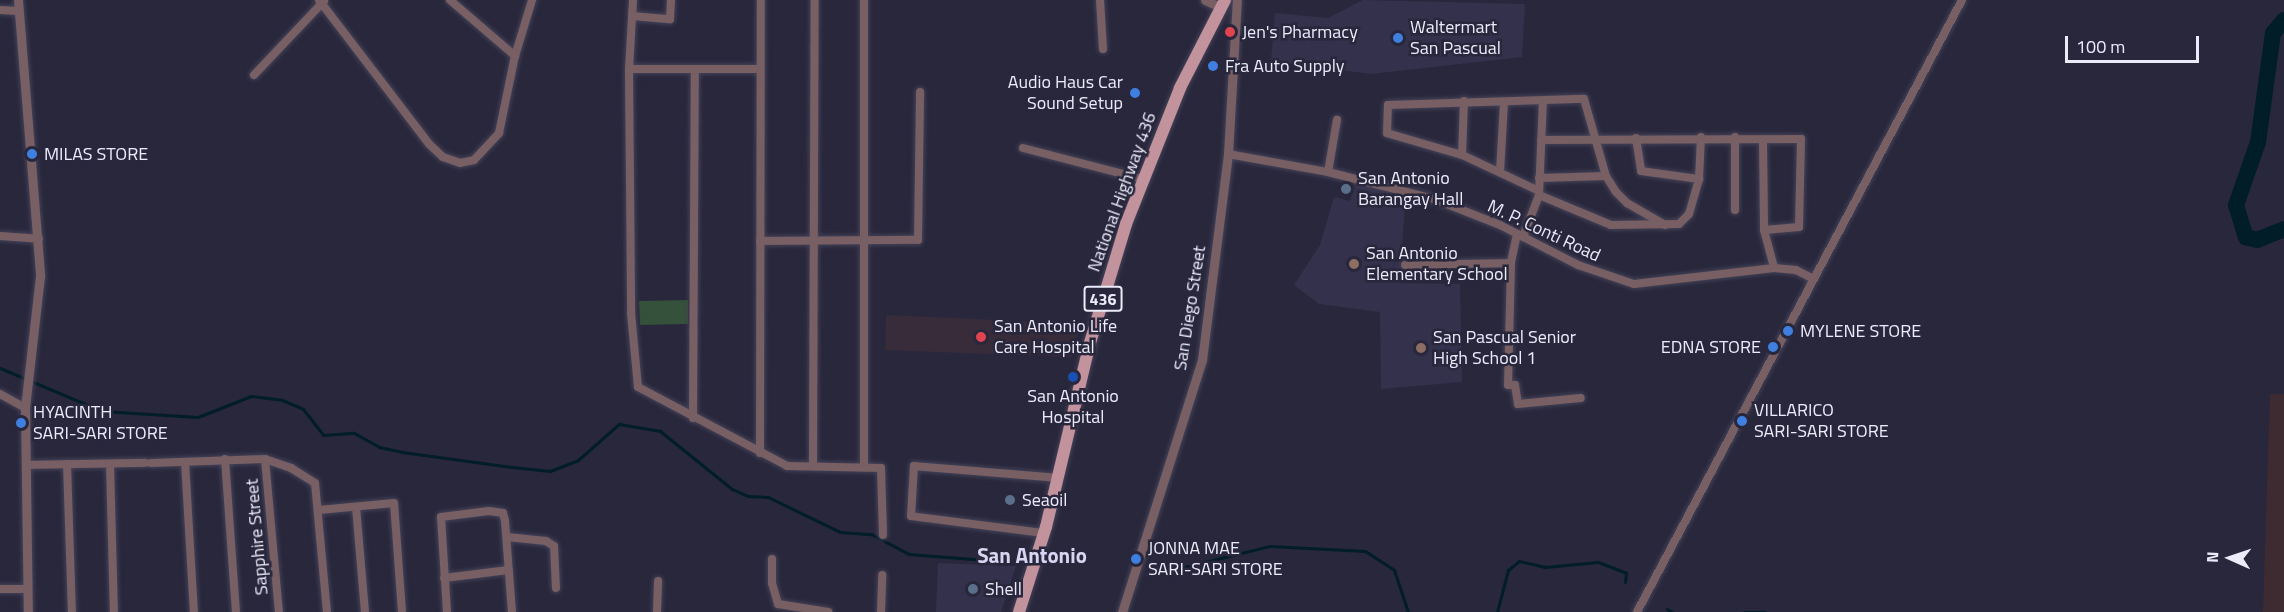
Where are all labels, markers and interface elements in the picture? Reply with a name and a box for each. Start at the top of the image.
place label: Waltermart San Pascual [1410,17,1501,60]
place label: Jen's Pharmacy [1242,21,1358,43]
scale bar [2068,24,2202,62]
marker: Jen's Pharmacy [1223,25,1237,39]
marker: Waltermart San Pascual [1391,31,1405,45]
text: 100 m [2076,33,2125,60]
place label: Fra Auto Supply [1225,55,1345,77]
marker: Fra Auto Supply [1206,59,1220,73]
place label: Audio Haus Car Sound Setup [1008,72,1123,115]
marker: Audio Haus Car Sound Setup [1128,86,1142,100]
street label: National Highway 436 [1083,109,1161,275]
place label: MILAS STORE [44,143,148,165]
marker: MILAS STORE [25,147,39,161]
place label: San Antonio Barangay Hall [1358,168,1463,210]
marker: San Antonio Barangay Hall [1339,182,1353,196]
street label: M. P. Conti Road [1484,195,1604,267]
place label: San Antonio Elementary School [1366,243,1508,286]
street label: San Diego Street [1169,244,1211,372]
marker: San Antonio Elementary School [1347,257,1361,271]
road number: 436 [1084,286,1122,312]
place label: San Antonio Life Care Hospital [994,316,1117,358]
place label: MYLENE STORE [1800,320,1921,342]
marker: MYLENE STORE [1781,324,1795,338]
place label: San Pascual Senior High School 1 [1433,327,1576,370]
marker: San Antonio Life Care Hospital [972,328,990,346]
place label: EDNA STORE [1661,336,1761,358]
marker: EDNA STORE [1766,340,1780,354]
marker: San Pascual Senior High School 1 [1414,341,1428,355]
marker: San Antonio Hospital [1066,370,1080,384]
place label: San Antonio Hospital [1027,386,1119,428]
place label: VILLARICO SARI-SARI STORE [1754,400,1889,442]
place label: HYACINTH SARI-SARI STORE [33,402,168,444]
marker: VILLARICO SARI-SARI STORE [1735,414,1749,428]
marker: HYACINTH SARI-SARI STORE [14,416,28,430]
street label: Sapphire Street [241,478,273,596]
place label: Seaoil [1022,489,1067,511]
marker: Seaoil [1003,493,1017,507]
north arrow [2200,528,2260,588]
place label: JONNA MAE SARI-SARI STORE [1148,538,1283,580]
district label: San Antonio [977,542,1087,568]
text: N [2200,551,2224,563]
marker: JONNA MAE SARI-SARI STORE [1129,552,1143,566]
place label: Shell [985,578,1022,600]
marker: Shell [966,582,980,596]

